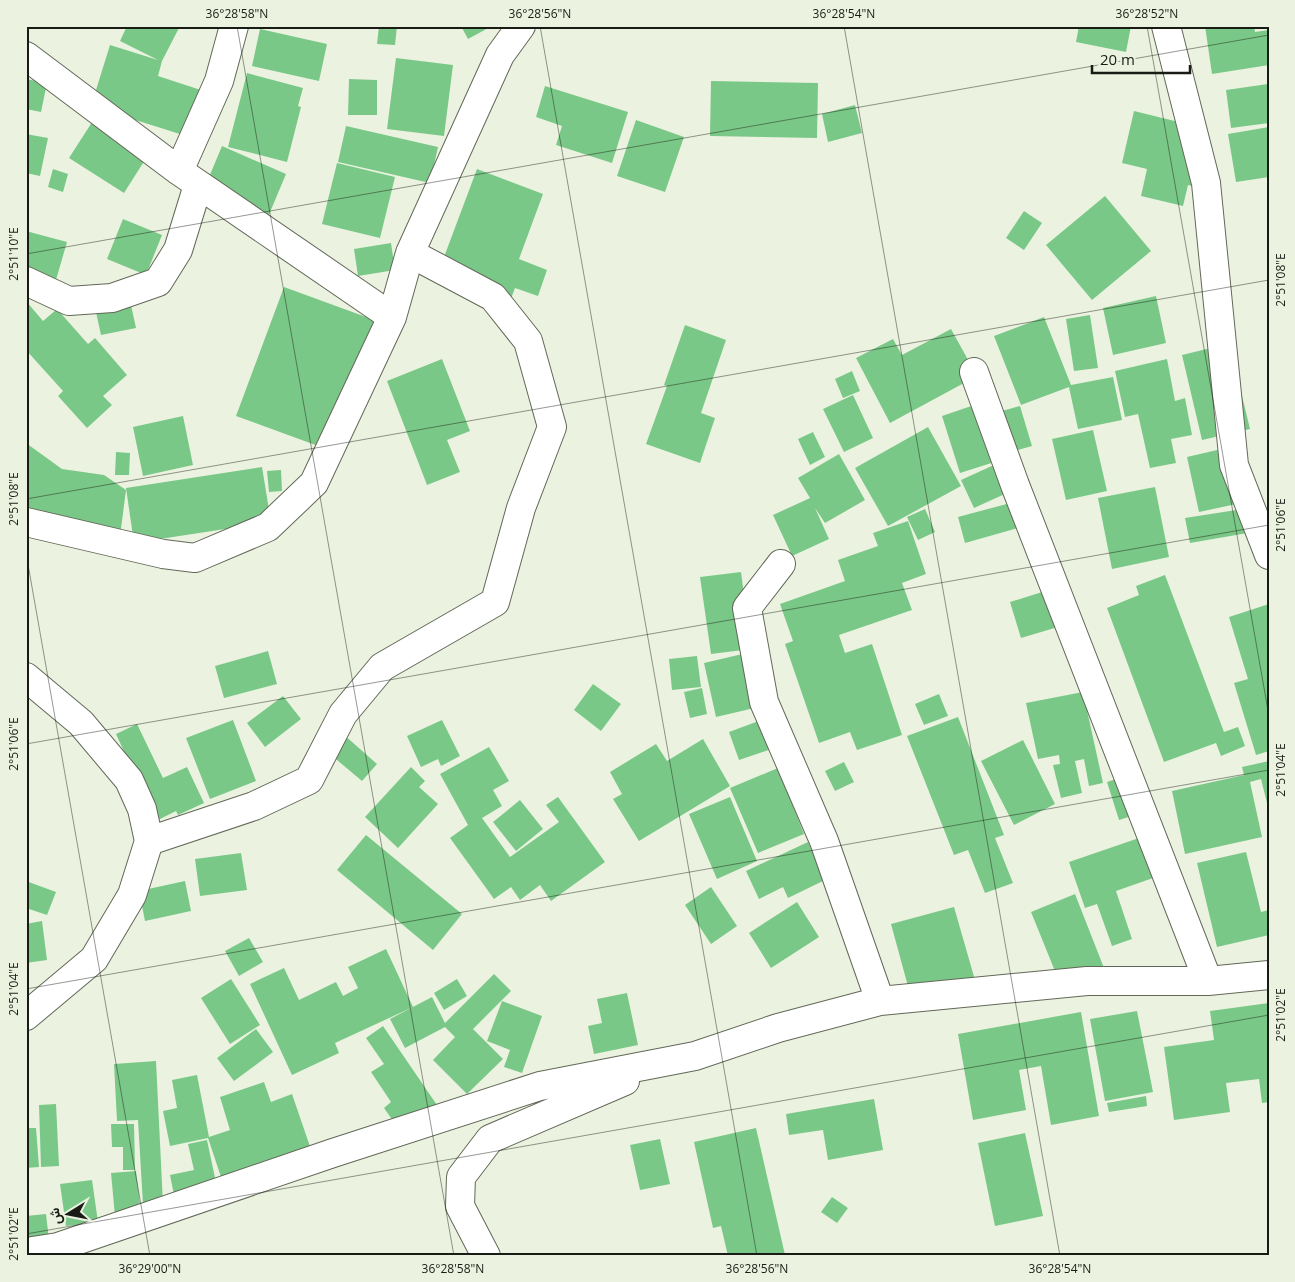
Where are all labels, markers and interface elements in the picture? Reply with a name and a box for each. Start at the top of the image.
text: 36°28'58"N [206,5,268,22]
text: 36°28'56"N [509,5,571,22]
text: 36°28'54"N [813,5,875,22]
text: 36°28'52"N [1116,5,1178,22]
scale bar [1092,42,1190,74]
text: 20 m [1100,49,1135,69]
text: 2°51'10"E [5,227,22,281]
text: 2°51'08"E [1272,253,1289,307]
text: 2°51'08"E [5,472,22,526]
text: 2°51'06"E [1272,498,1289,552]
text: 2°51'06"E [5,717,22,771]
text: 2°51'04"E [1272,743,1289,797]
text: 2°51'04"E [5,962,22,1016]
text: 2°51'02"E [1272,988,1289,1042]
north arrow [42,1190,92,1240]
text: ش [44,1206,66,1226]
text: 2°51'02"E [5,1207,22,1261]
text: 36°29'00"N [119,1260,181,1277]
text: 36°28'58"N [422,1260,484,1277]
text: 36°28'56"N [726,1260,788,1277]
text: 36°28'54"N [1029,1260,1091,1277]

